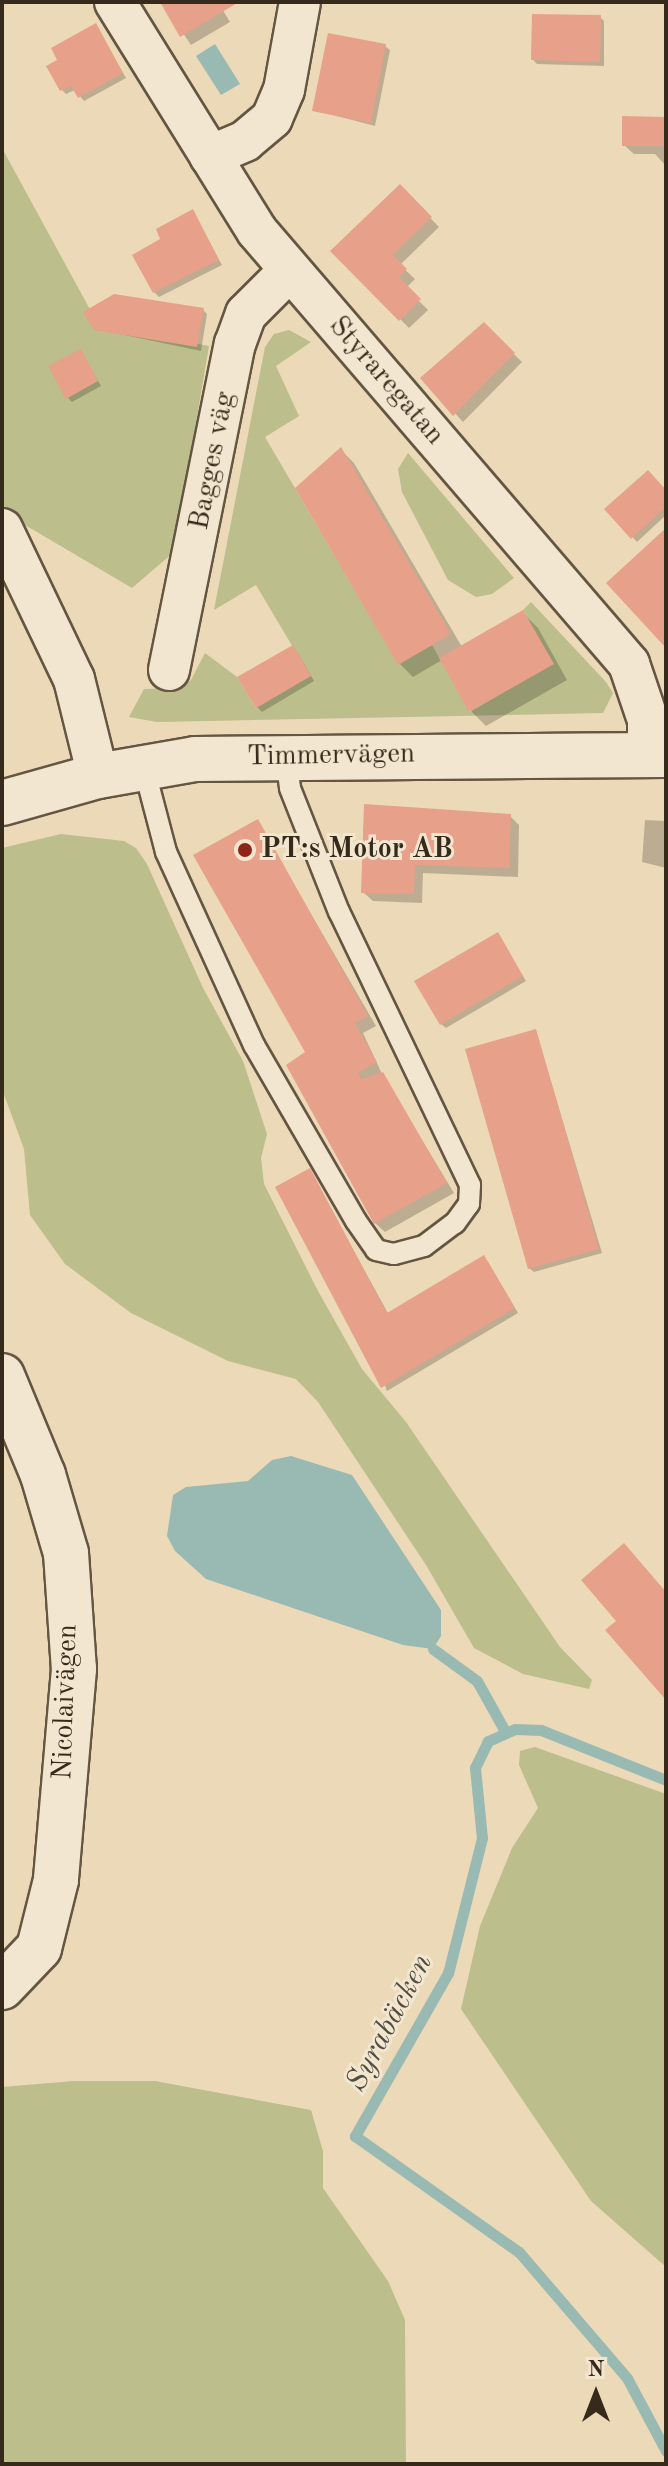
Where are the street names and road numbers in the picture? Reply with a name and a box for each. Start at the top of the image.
street label: Styraregatan [321,310,451,452]
street label: Bagges väg [183,389,243,533]
street label: Timmervägen [247,738,415,774]
street label: Nicolaivägen [46,1623,86,1781]

